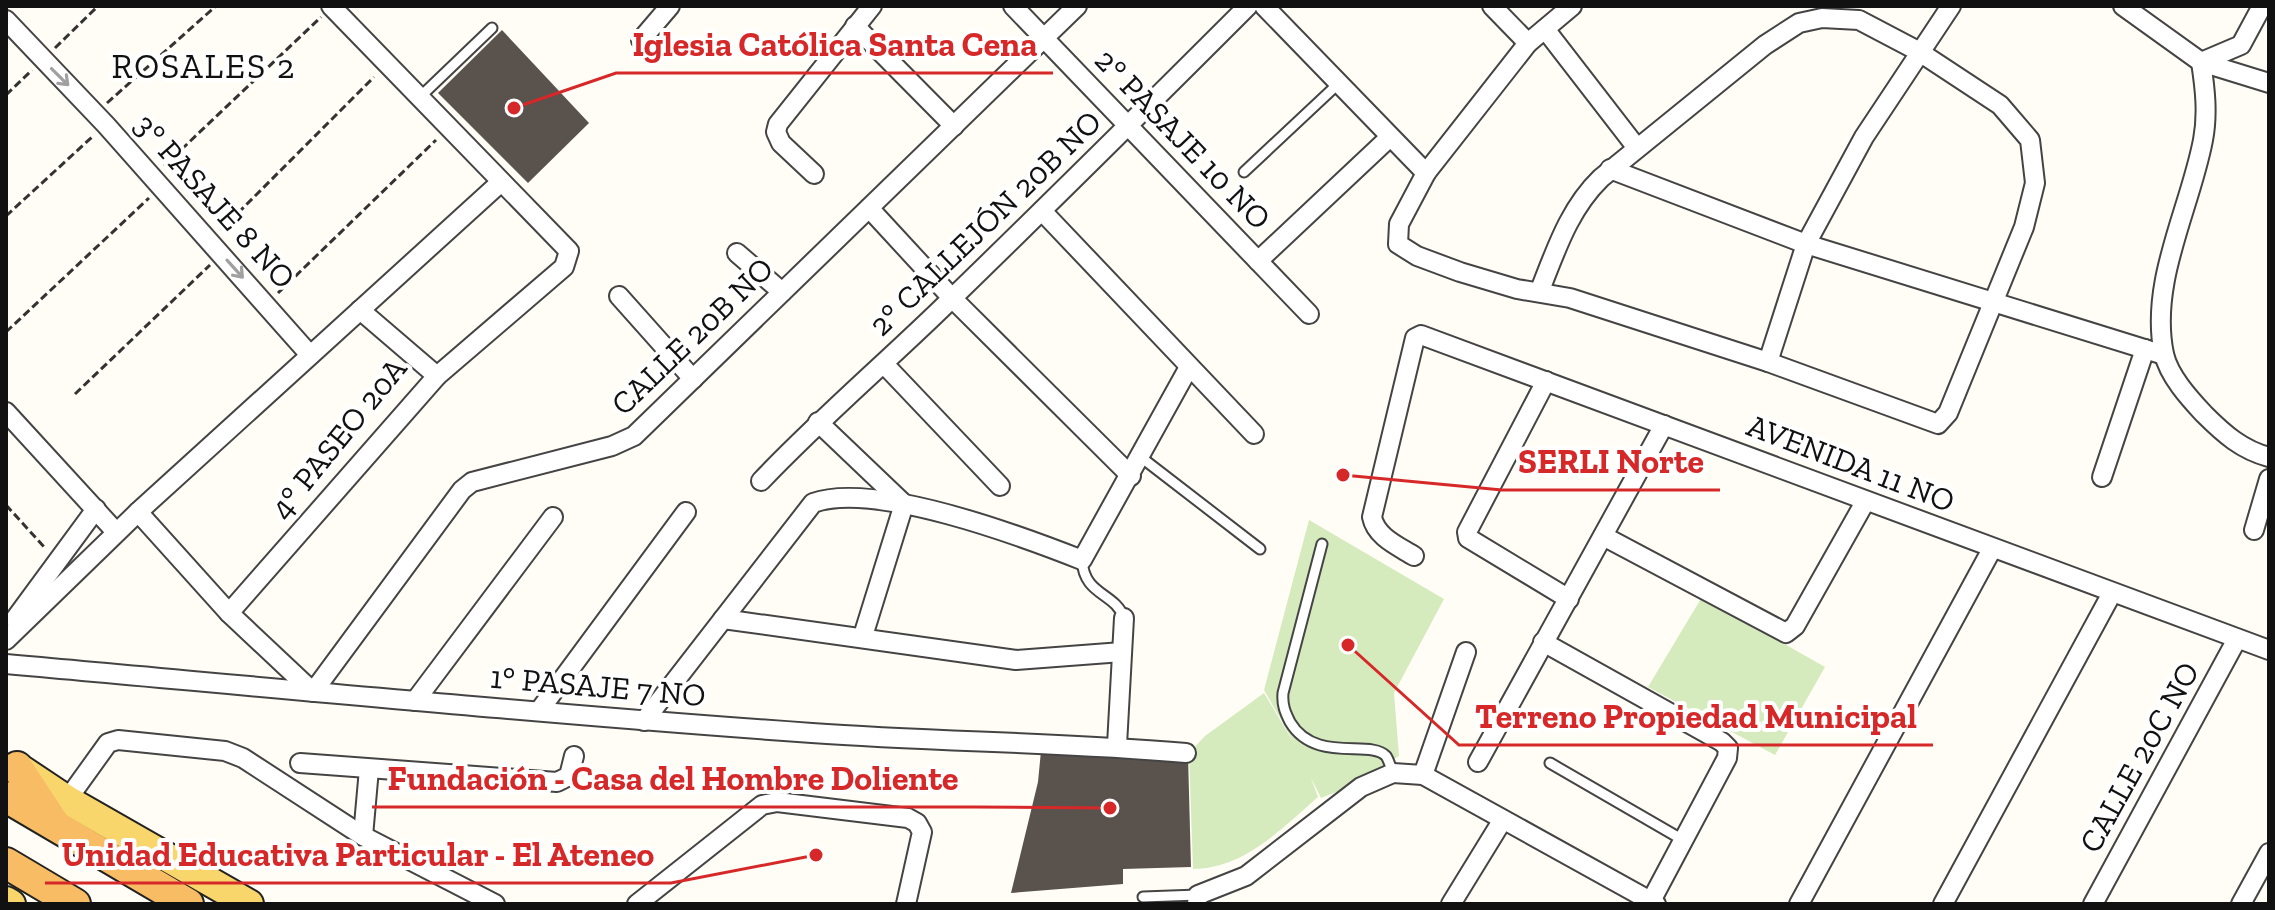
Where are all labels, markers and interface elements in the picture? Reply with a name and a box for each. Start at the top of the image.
callout: Iglesia Católica Santa Cena [616,15,1053,73]
text: Iglesia Católica Santa Cena [633,24,1037,65]
street label: 2° PASAJE 10 NO [1087,41,1279,237]
district label: ROSALES 2 [112,46,296,87]
one-way arrow [50,67,69,86]
street label: 2° CALLEJÓN 20B NO [861,102,1109,344]
street label: 3° PASAJE 8 NO [127,106,303,296]
street label: CALLE 20B NO [603,249,781,423]
one-way arrow [225,258,243,278]
street label: 4° PASEO 20A [262,350,415,526]
street label: AVENIDA 11 NO [1742,406,1960,520]
callout: SERLI Norte [1502,432,1720,490]
text: SERLI Norte [1518,441,1704,482]
street label: CALLE 20C NO [2071,655,2207,859]
street label: 1° PASAJE 7 NO [489,658,707,714]
callout: Terreno Propiedad Municipal [1459,687,1933,745]
text: Terreno Propiedad Municipal [1475,696,1917,737]
callout: Fundación - Casa del Hombre Doliente [372,749,975,807]
text: Fundación - Casa del Hombre Doliente [388,758,958,799]
callout: Unidad Educativa Particular - El Ateneo [45,825,671,883]
text: Unidad Educativa Particular - El Ateneo [62,834,655,875]

